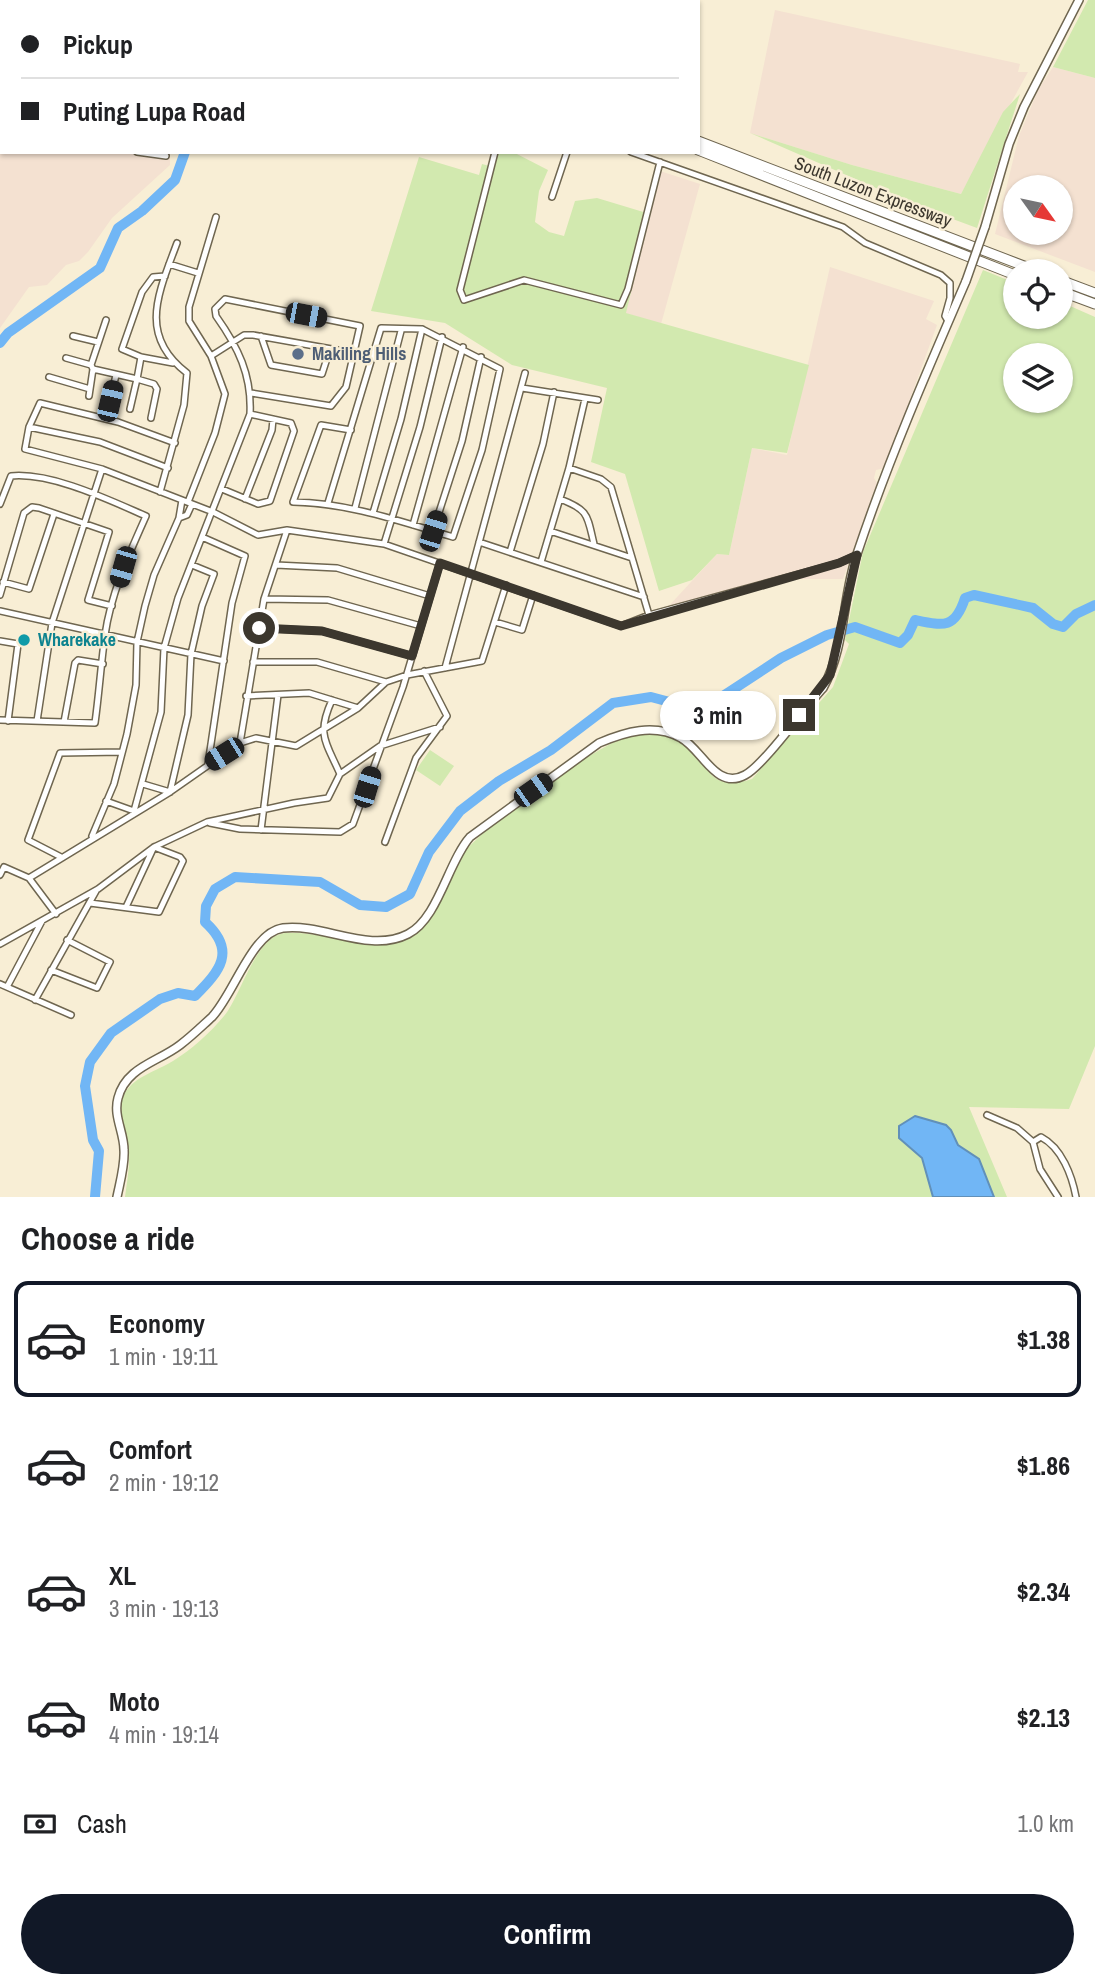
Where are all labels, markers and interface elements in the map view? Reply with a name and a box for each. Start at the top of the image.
text: Pickup [63,27,133,62]
text: Puting Lupa Road [63,94,245,129]
street label: South Luzon Expressway [791,150,956,233]
north arrow [1003,175,1073,245]
map controls [1003,175,1073,413]
button: locate [1003,259,1073,329]
car [284,301,329,329]
place label: Makiling Hills [312,341,406,366]
button: layers [1003,343,1073,413]
marker: Makiling Hills [290,346,306,362]
car [96,378,125,424]
car [417,508,450,554]
car [108,544,139,590]
route start [243,612,275,644]
place label: Wharekake [38,627,116,652]
marker: Wharekake [16,632,32,648]
callout: 3 min [659,690,774,740]
route end [783,699,815,731]
text: 3 min [693,700,743,731]
car [201,734,248,774]
car [351,764,384,810]
car [510,769,557,811]
text: Choose a ride [21,1217,195,1260]
text: Economy [109,1306,205,1341]
icon: car [25,1308,88,1371]
text: $1.38 [1017,1322,1070,1357]
text: 1 min · 19:11 [109,1341,218,1372]
text: Comfort [109,1432,192,1467]
icon: car [25,1434,88,1497]
text: $1.86 [1017,1448,1070,1483]
text: 2 min · 19:12 [109,1467,219,1498]
text: XL [109,1558,136,1593]
icon: car [25,1560,88,1623]
text: $2.34 [1017,1574,1070,1609]
text: 3 min · 19:13 [109,1593,219,1624]
text: Moto [109,1684,160,1719]
icon: car [25,1686,88,1749]
text: $2.13 [1017,1700,1070,1735]
text: 4 min · 19:14 [109,1719,219,1750]
icon: cash [21,1805,59,1843]
text: Cash [77,1806,127,1841]
text: 1.0 km [1017,1808,1074,1839]
button: Confirm [21,1894,1074,1974]

